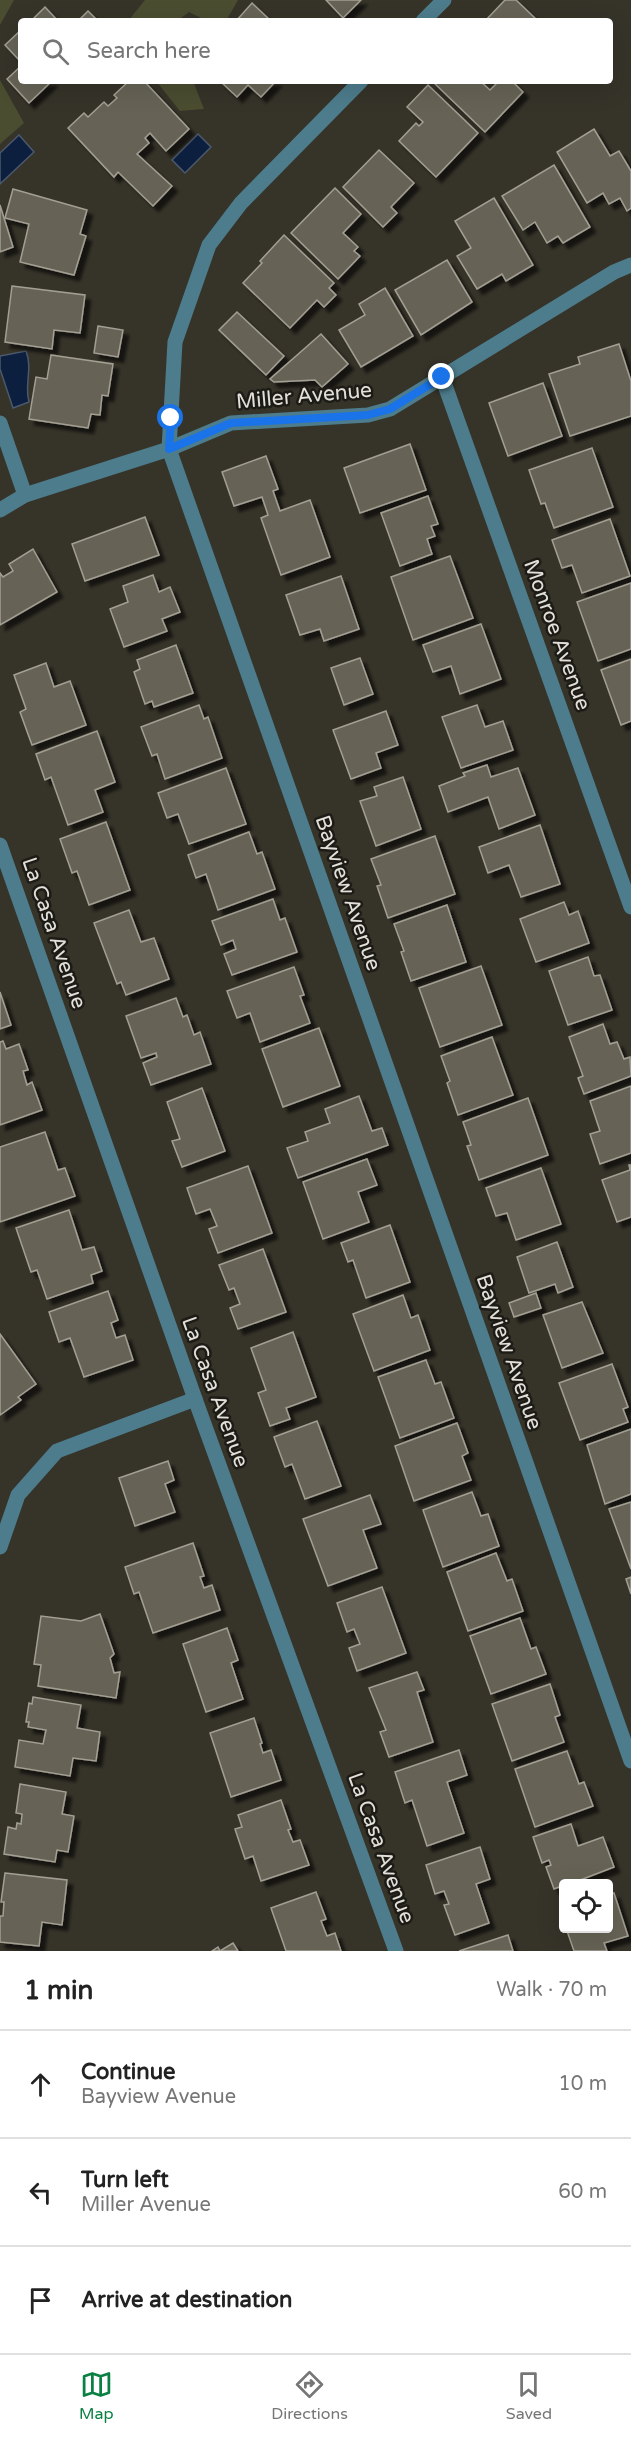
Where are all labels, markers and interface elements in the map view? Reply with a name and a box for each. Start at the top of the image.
search box [18,18,613,84]
icon: search [39,35,72,68]
text: Search here [87,38,211,64]
route end [428,363,454,389]
street label: Miller Avenue [235,378,373,414]
route start [157,404,183,430]
street label: Monroe Avenue [518,556,596,714]
street label: Bayview Avenue [310,812,386,974]
street label: La Casa Avenue [16,854,92,1012]
street label: Bayview Avenue [471,1271,547,1433]
street label: La Casa Avenue [176,1313,254,1471]
street label: La Casa Avenue [342,1769,420,1927]
map controls [559,1879,613,1933]
button: locate [559,1879,613,1933]
text: 1 min [24,1975,93,2006]
text: Walk · 70 m [496,1978,607,2002]
text: Continue [81,2059,176,2085]
icon: ahead [24,2068,57,2101]
text: 10 m [558,2072,607,2096]
text: Bayview Avenue [81,2085,236,2109]
text: Turn left [81,2167,169,2193]
icon: left [24,2176,57,2209]
text: 60 m [558,2180,607,2204]
text: Miller Avenue [81,2193,211,2217]
icon: arrive [24,2284,57,2317]
text: Arrive at destination [81,2287,292,2313]
tab: Map [79,2368,113,2424]
tab: Directions [271,2368,348,2424]
tab: Saved [506,2368,552,2424]

